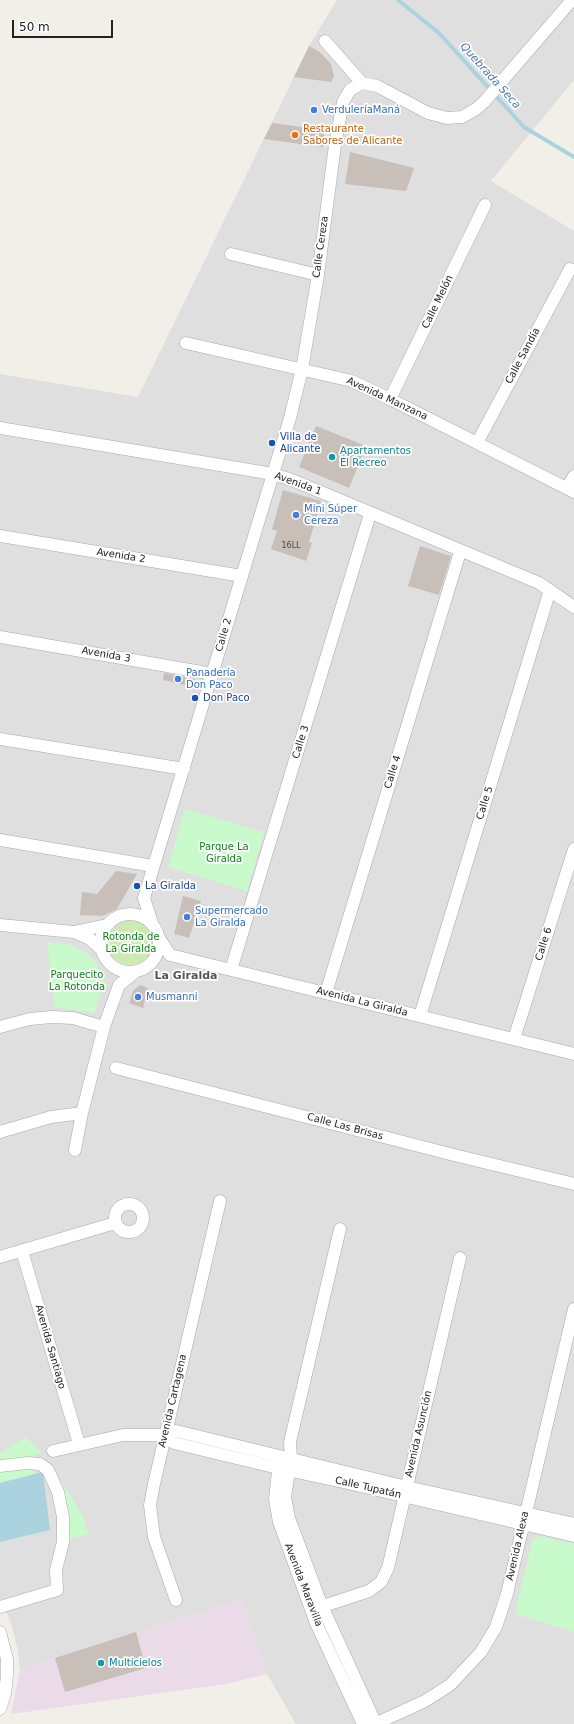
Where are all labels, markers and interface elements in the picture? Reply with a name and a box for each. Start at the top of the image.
scale bar [14,12,115,38]
text: 50 m [19,20,50,34]
water label: Quebrada Seca [457,40,523,112]
place label: VerduleríaManá [322,104,400,116]
marker: VerduleríaManá [309,105,319,115]
place label: Restaurante Sabores de Alicante [303,123,402,146]
marker: Restaurante Sabores de Alicante [290,130,300,140]
street label: Calle Cereza [311,215,331,279]
street label: Calle Melón [420,273,456,331]
street label: Calle Sandía [503,326,543,386]
street label: Avenida Manzana [345,375,429,423]
place label: Villa de Alicante [280,431,320,454]
marker: Villa de Alicante [267,438,277,448]
place label: Apartamentos El Recreo [340,445,411,468]
marker: Apartamentos El Recreo [327,452,337,462]
street label: Avenida 1 [273,470,323,498]
place label: Mini Súper Cereza [304,503,357,526]
marker: Mini Súper Cereza [291,510,301,520]
house number: 16LL [281,541,301,551]
street label: Avenida 2 [96,546,146,566]
street label: Calle 2 [213,617,235,653]
street label: Avenida 3 [81,645,131,665]
place label: Panadería Don Paco [186,667,236,690]
marker: Panadería Don Paco [173,674,183,684]
place label: Don Paco [203,692,250,704]
marker: Don Paco [190,693,200,703]
street label: Calle 3 [290,724,312,760]
street label: Calle 4 [382,754,404,790]
street label: Calle 5 [474,785,496,821]
park label: Parque La Giralda [199,841,249,864]
place label: La Giralda [145,880,196,892]
marker: La Giralda [132,881,142,891]
place label: Supermercado La Giralda [195,905,268,928]
marker: Supermercado La Giralda [182,912,192,922]
street label: Calle 6 [533,926,555,962]
park label: Rotonda de La Giralda [102,931,160,954]
park label: Parquecito La Rotonda [49,969,105,992]
district label: La Giralda [155,969,217,983]
street label: Avenida La Giralda [315,985,409,1019]
place label: Musmanni [146,991,197,1003]
marker: Musmanni [133,992,143,1002]
street label: Calle Las Brisas [306,1111,384,1143]
street label: Avenida Santiago [32,1303,68,1391]
street label: Avenida Cartagena [156,1353,190,1449]
street label: Avenida Asunción [403,1390,435,1478]
street label: Calle Tupatán [334,1475,402,1501]
street label: Avenida Alexa [504,1510,532,1582]
street label: Avenida Maravilla [282,1542,324,1628]
place label: Multicielos [109,1657,162,1669]
marker: Multicielos [96,1658,106,1668]

